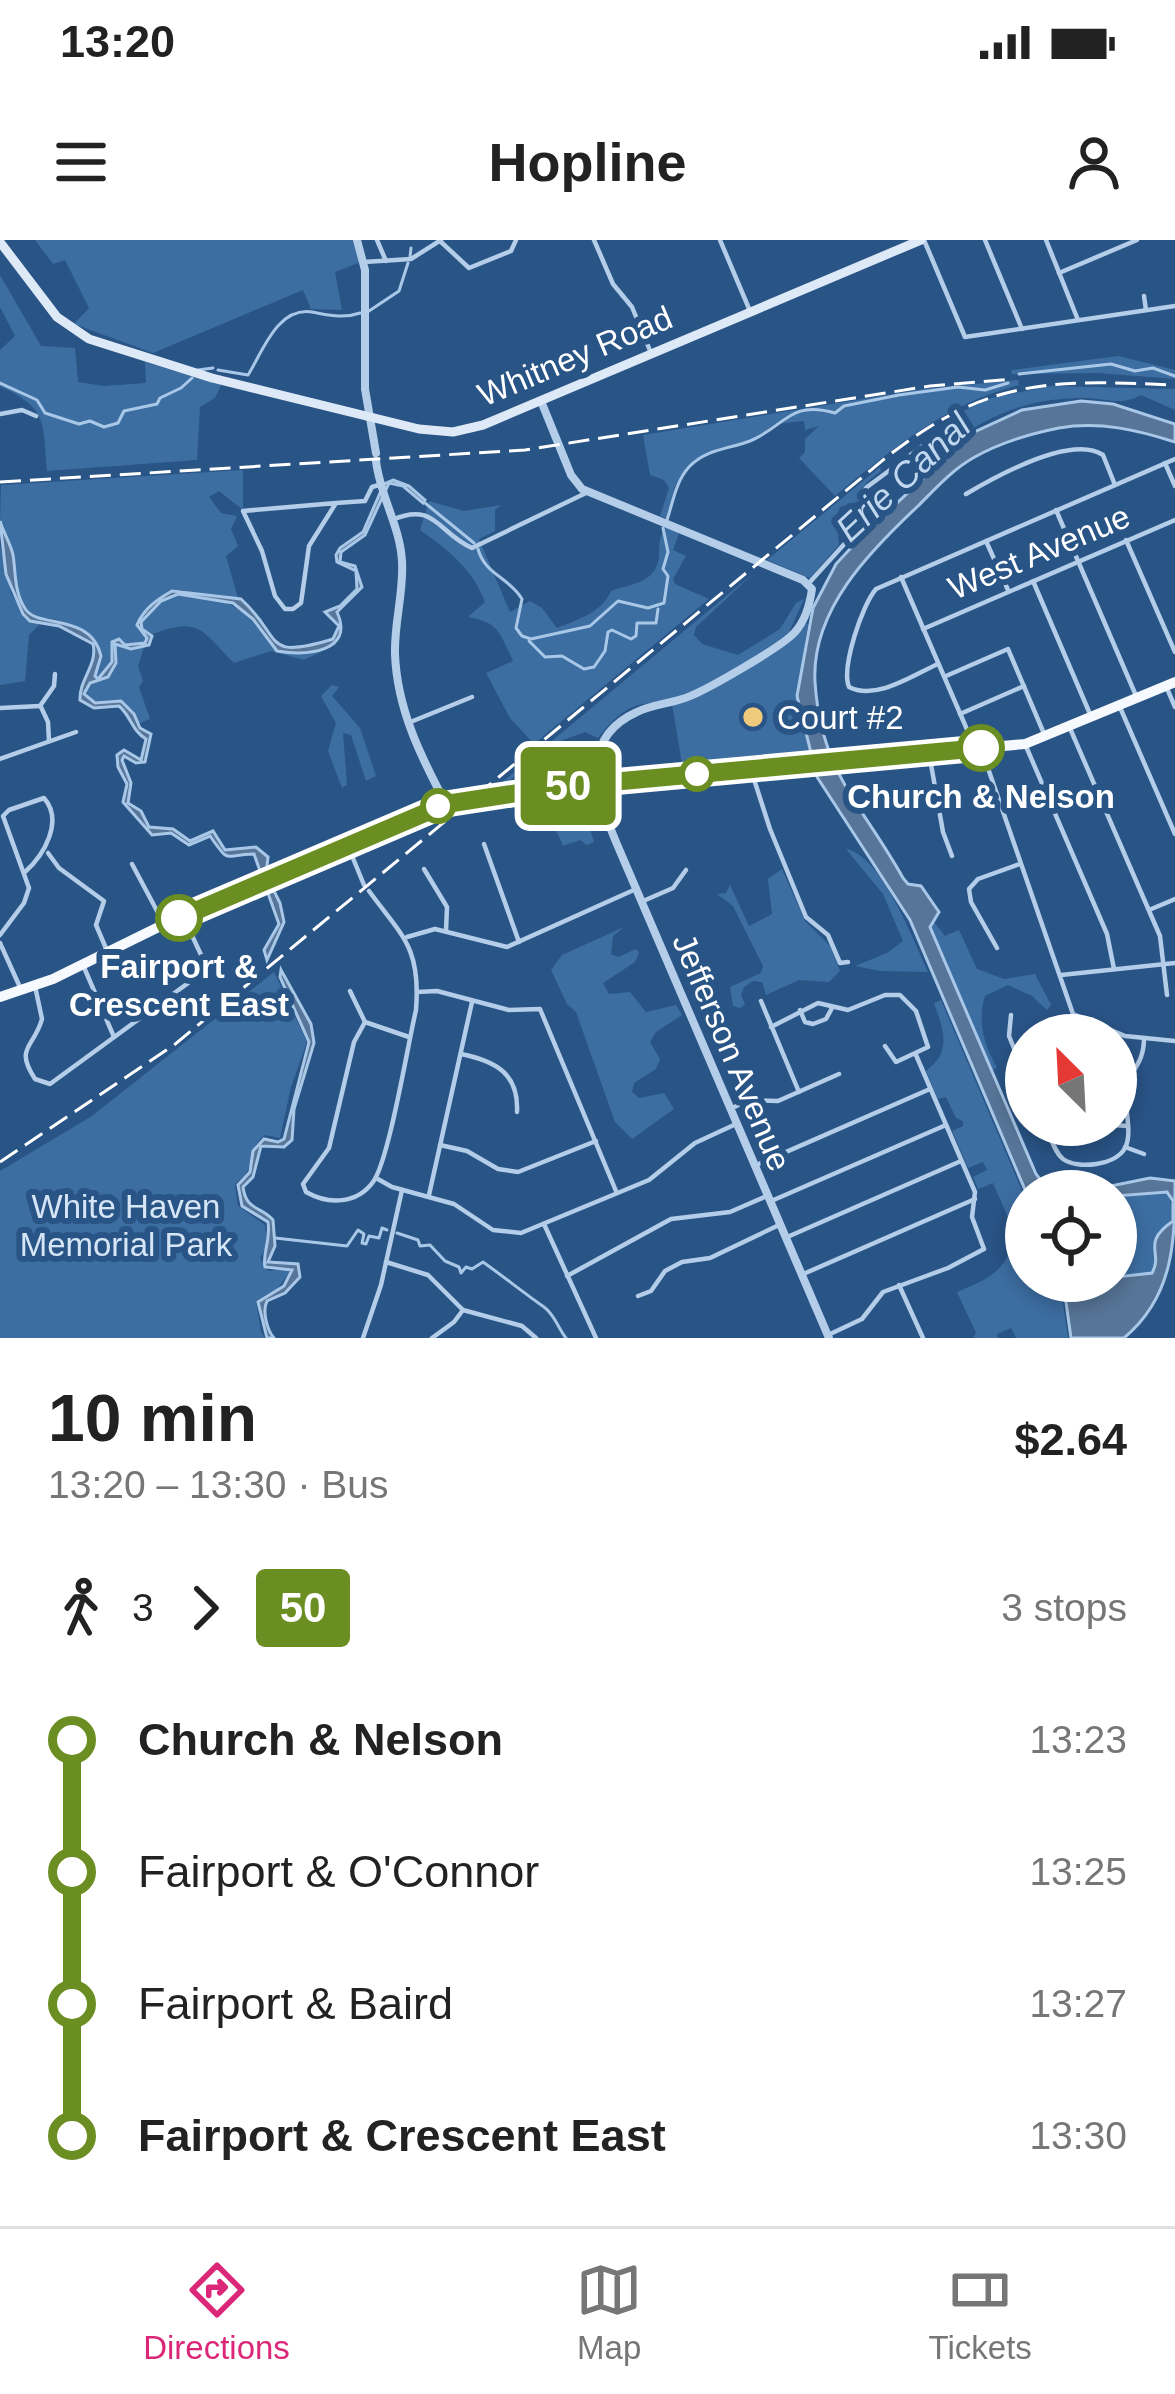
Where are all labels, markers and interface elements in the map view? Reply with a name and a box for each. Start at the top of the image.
text: 13:20 [60,16,175,67]
icon: menu [48,129,114,195]
icon: person [1061,129,1127,195]
text: Hopline [489,132,687,192]
street label: Whitney Road [472,298,678,414]
water label: Erie Canal [828,404,979,549]
street label: West Avenue [943,497,1135,607]
place label: Court #2 [777,699,904,736]
marker: Court #2 [740,704,766,730]
marker: Church & Nelson [959,726,1003,770]
line badge: 50 [514,747,622,825]
unlabelled marker [681,758,713,790]
text: 50 [545,762,591,809]
place label: Church & Nelson [847,778,1115,815]
unlabelled marker [422,790,454,822]
marker: Fairport & Crescent East [157,896,201,940]
street label: Jefferson Avenue [665,928,799,1176]
place label: Fairport & Crescent East [69,948,289,1023]
north arrow [1005,1014,1137,1146]
map controls [1005,1014,1137,1302]
button: locate [1005,1170,1137,1302]
park label: White Haven Memorial Park [20,1188,233,1263]
text: 10 min [48,1381,257,1455]
text: $2.64 [1014,1414,1127,1465]
text: 13:20 – 13:30 · Bus [48,1463,388,1506]
icon: walk [48,1575,114,1641]
icon: forward [172,1575,238,1641]
text: 50 [280,1584,326,1631]
text: 3 [132,1586,154,1629]
text: 3 stops [1001,1586,1127,1629]
text: Church & Nelson [138,1714,503,1765]
text: 13:23 [1029,1718,1127,1761]
text: Fairport & O'Connor [138,1846,539,1897]
text: 13:25 [1029,1850,1127,1893]
text: Fairport & Baird [138,1978,453,2029]
text: 13:27 [1029,1982,1127,2025]
text: Fairport & Crescent East [138,2110,666,2161]
text: 13:30 [1029,2114,1127,2157]
tab: Directions [143,2257,290,2367]
tab: Map [576,2257,642,2367]
tab: Tickets [929,2257,1032,2367]

